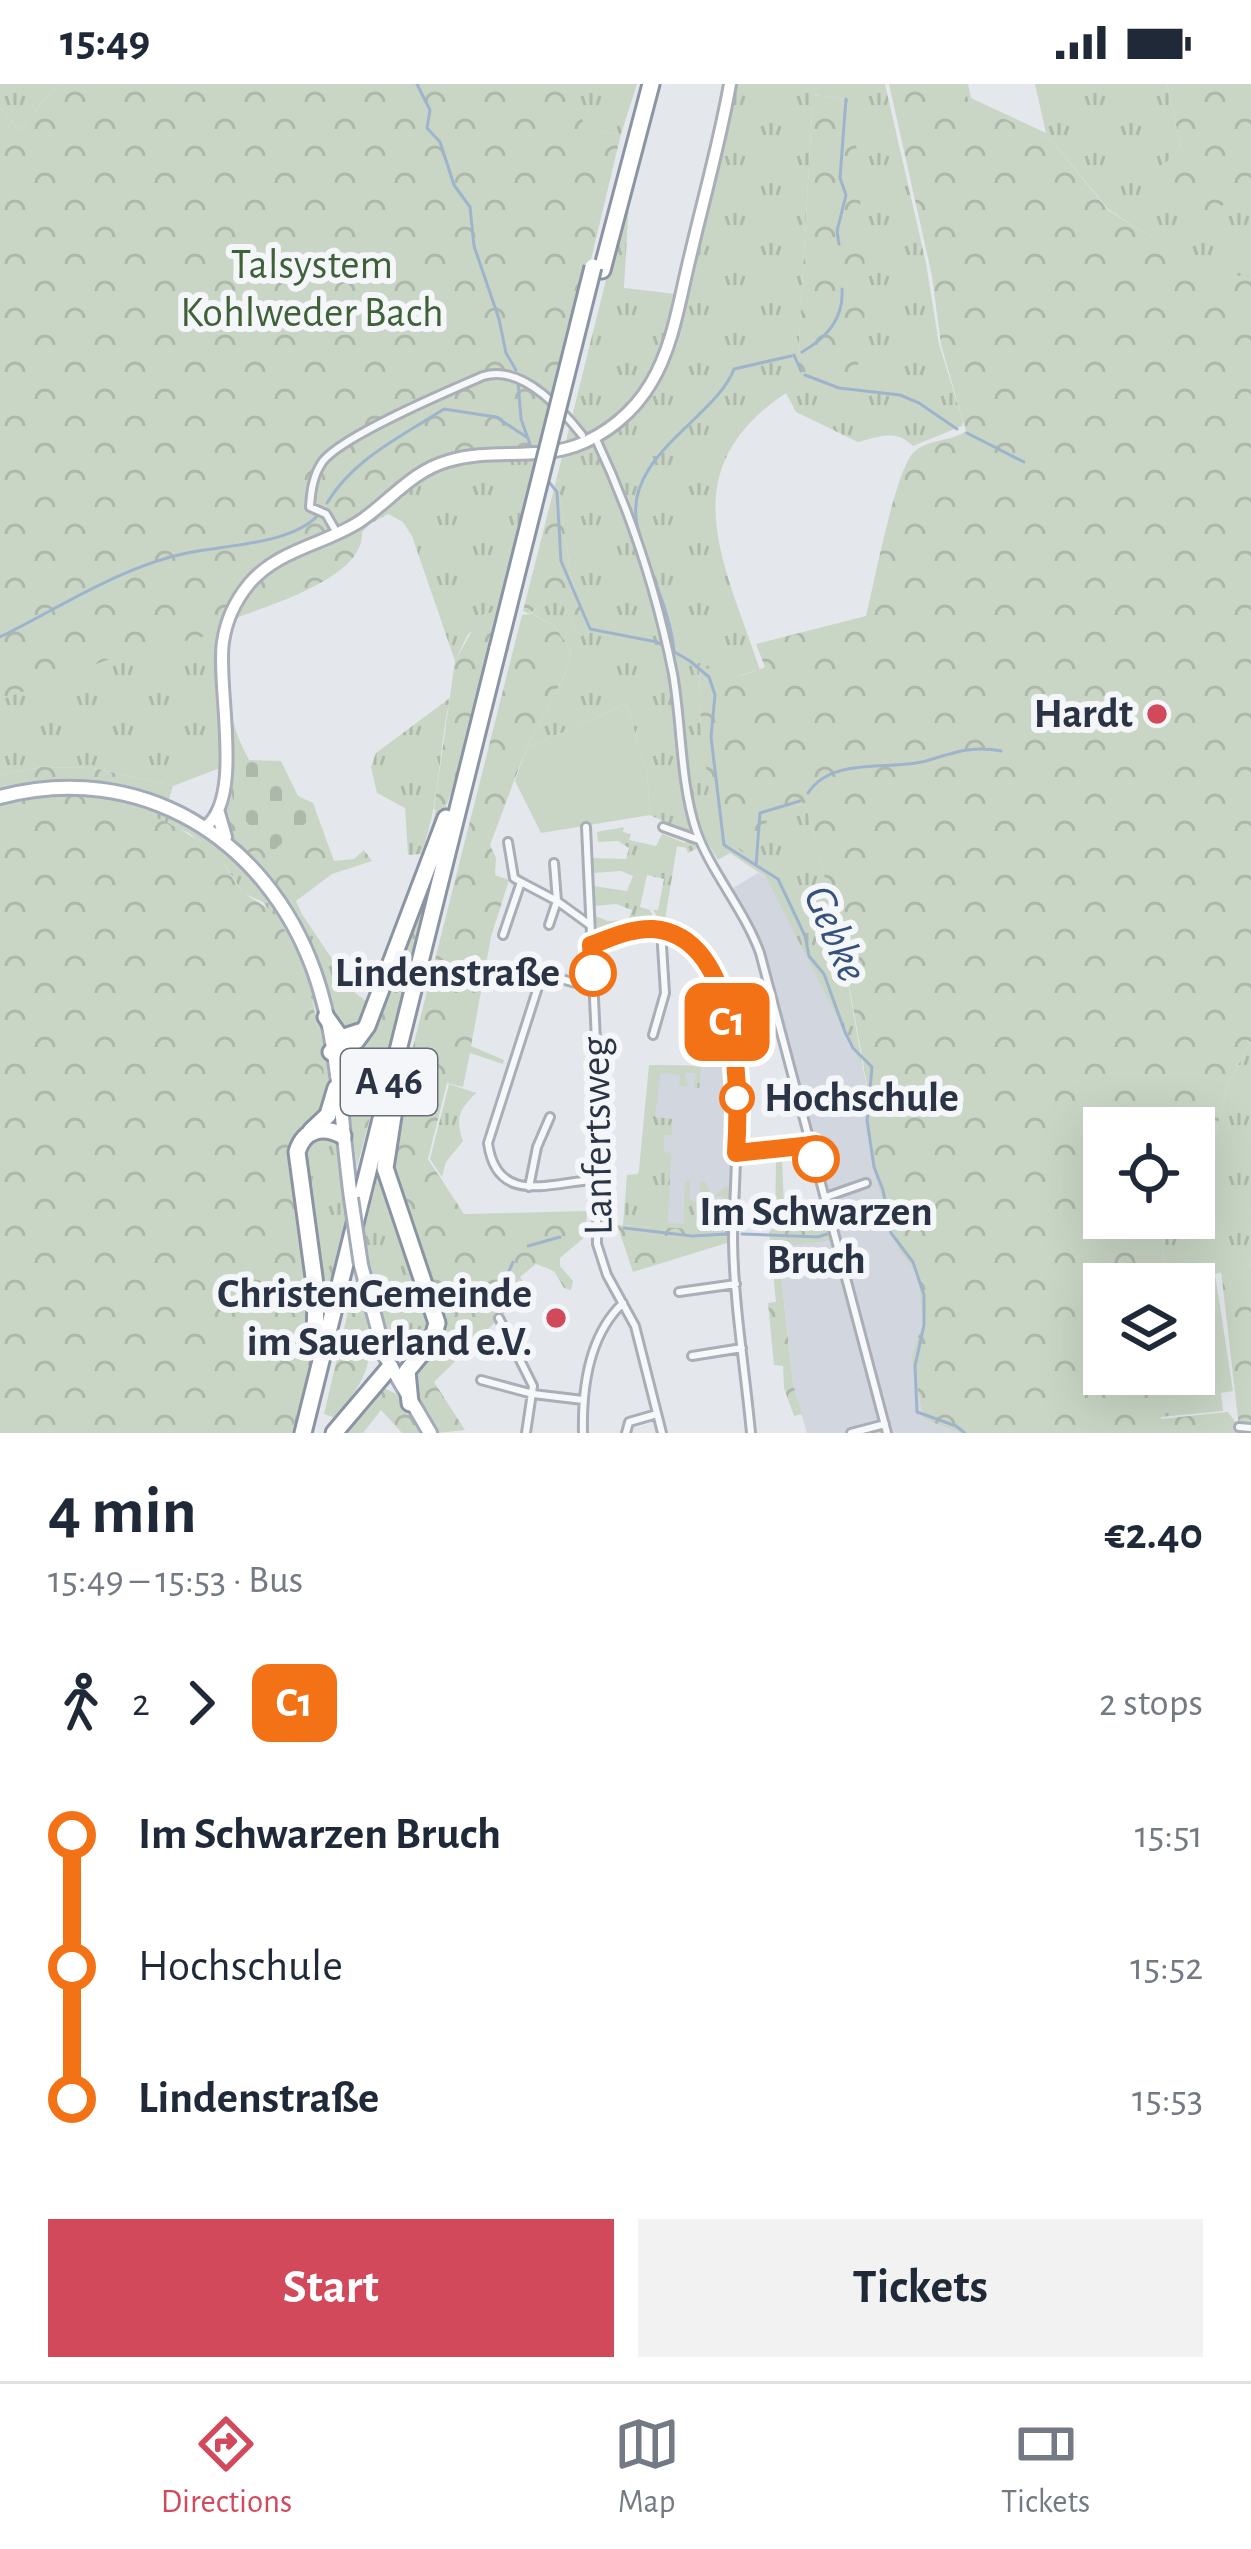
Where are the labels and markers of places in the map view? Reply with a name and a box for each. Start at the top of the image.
place label: Hardt [1034,693,1133,735]
marker: Hardt [1144,701,1170,727]
marker: Lindenstraße [571,951,615,995]
place label: Lindenstraße [335,952,560,994]
place label: Hochschule [764,1077,959,1119]
marker: Hochschule [721,1082,753,1114]
marker: Im Schwarzen Bruch [794,1137,838,1181]
place label: Im Schwarzen Bruch [699,1191,933,1281]
place label: ChristenGemeinde im Sauerland e.V. [217,1273,532,1363]
marker: ChristenGemeinde im Sauerland e.V. [543,1305,569,1331]

